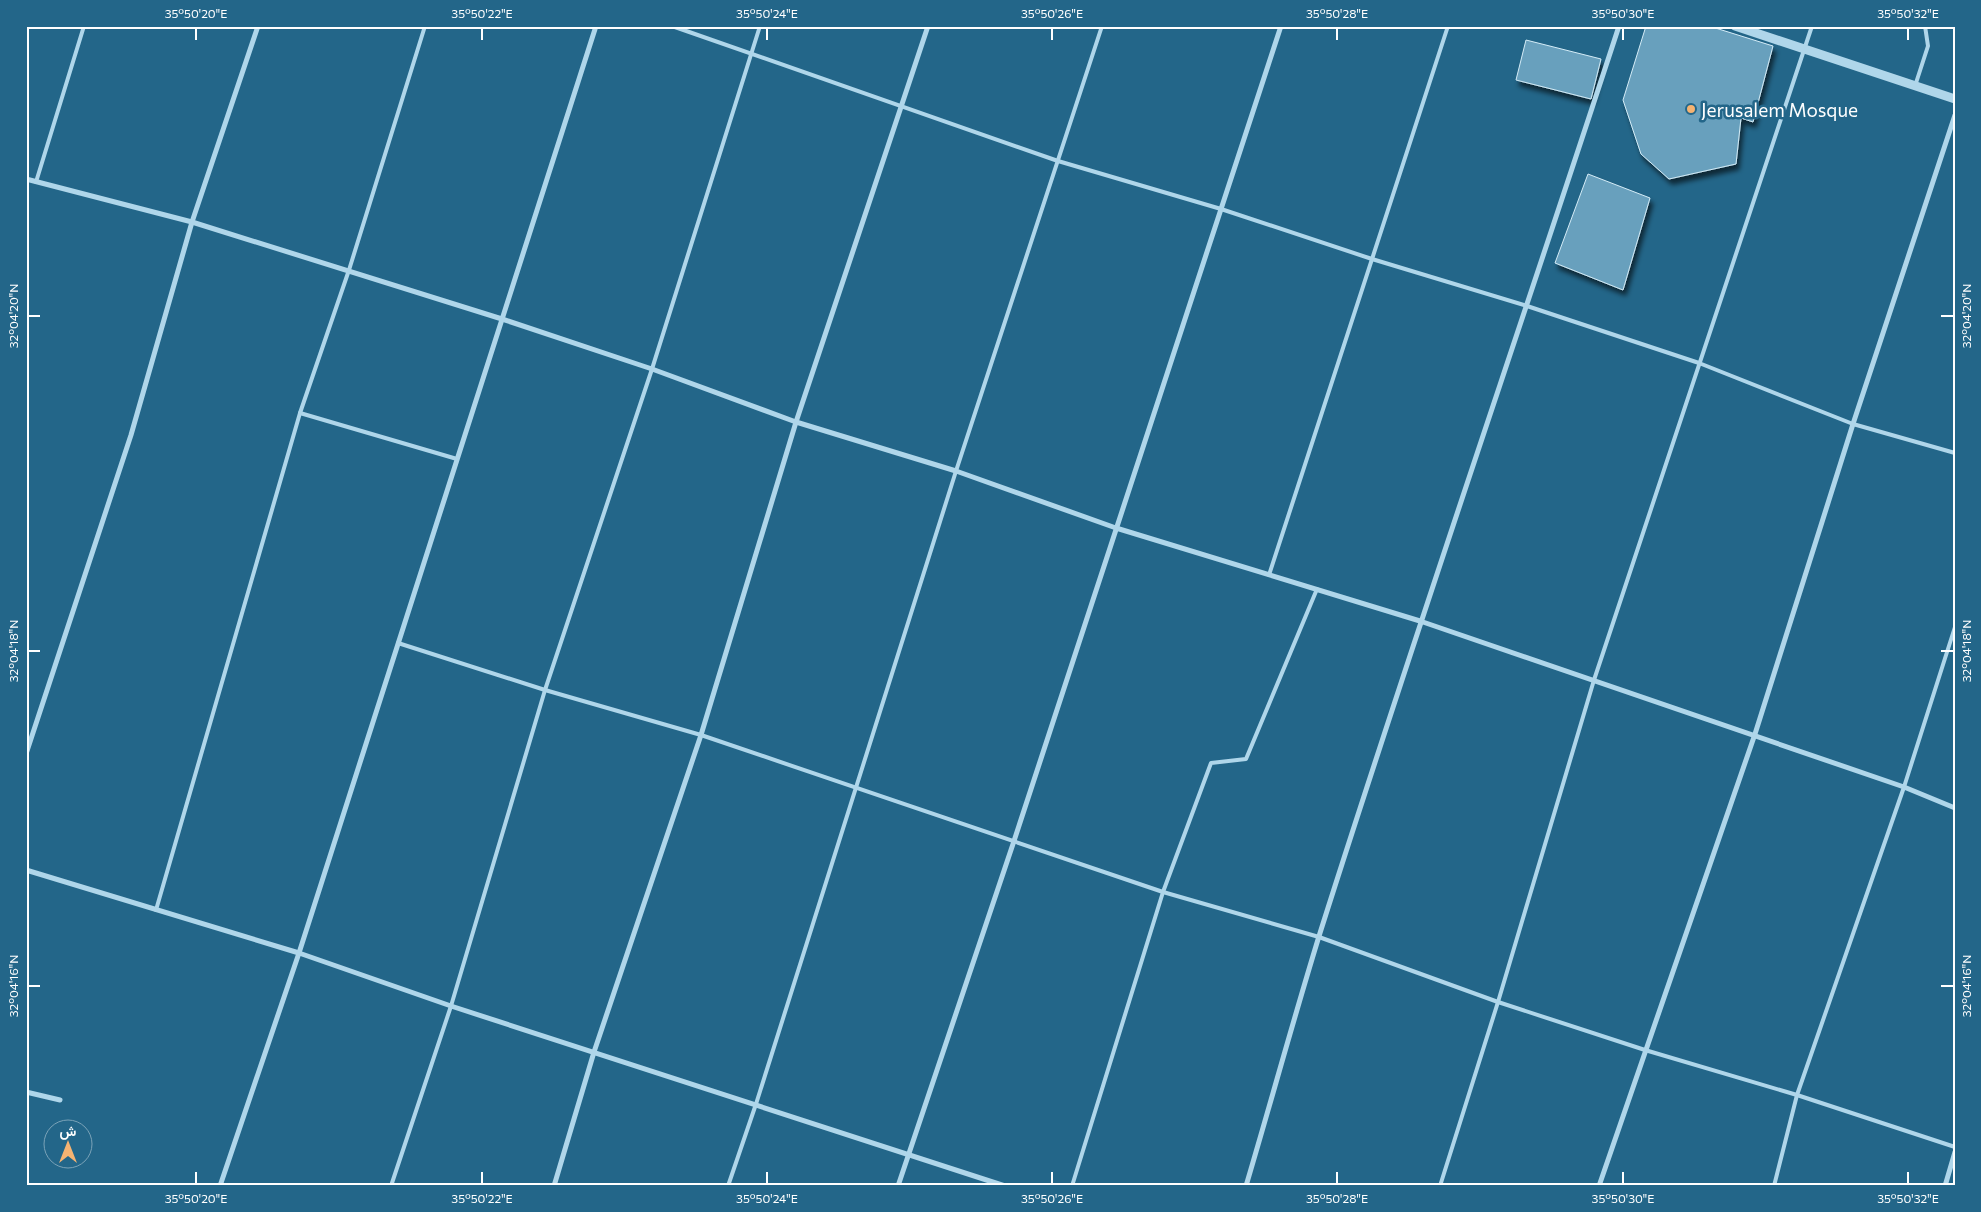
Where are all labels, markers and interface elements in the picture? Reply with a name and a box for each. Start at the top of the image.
text: 35°50'20"E [165,6,227,20]
text: 35°50'22"E [451,6,513,20]
text: 35°50'24"E [736,6,798,20]
text: 35°50'26"E [1021,6,1083,20]
text: 35°50'28"E [1306,6,1368,20]
text: 35°50'30"E [1592,6,1654,20]
text: 35°50'32"E [1877,6,1939,20]
place label: Jerusalem Mosque [1701,98,1858,121]
marker: Jerusalem Mosque [1685,103,1697,115]
text: 32°04'20"N [6,284,20,348]
text: 32°04'20"N [1959,284,1973,348]
text: 32°04'18"N [6,620,20,682]
text: 32°04'18"N [1959,620,1973,682]
text: 32°04'16"N [6,955,20,1017]
text: 32°04'16"N [1959,955,1973,1017]
north arrow [42,1120,92,1170]
text: ش [60,1122,77,1140]
text: 35°50'20"E [165,1191,227,1205]
text: 35°50'22"E [451,1191,513,1205]
text: 35°50'24"E [736,1191,798,1205]
text: 35°50'26"E [1021,1191,1083,1205]
text: 35°50'28"E [1306,1191,1368,1205]
text: 35°50'30"E [1592,1191,1654,1205]
text: 35°50'32"E [1877,1191,1939,1205]

